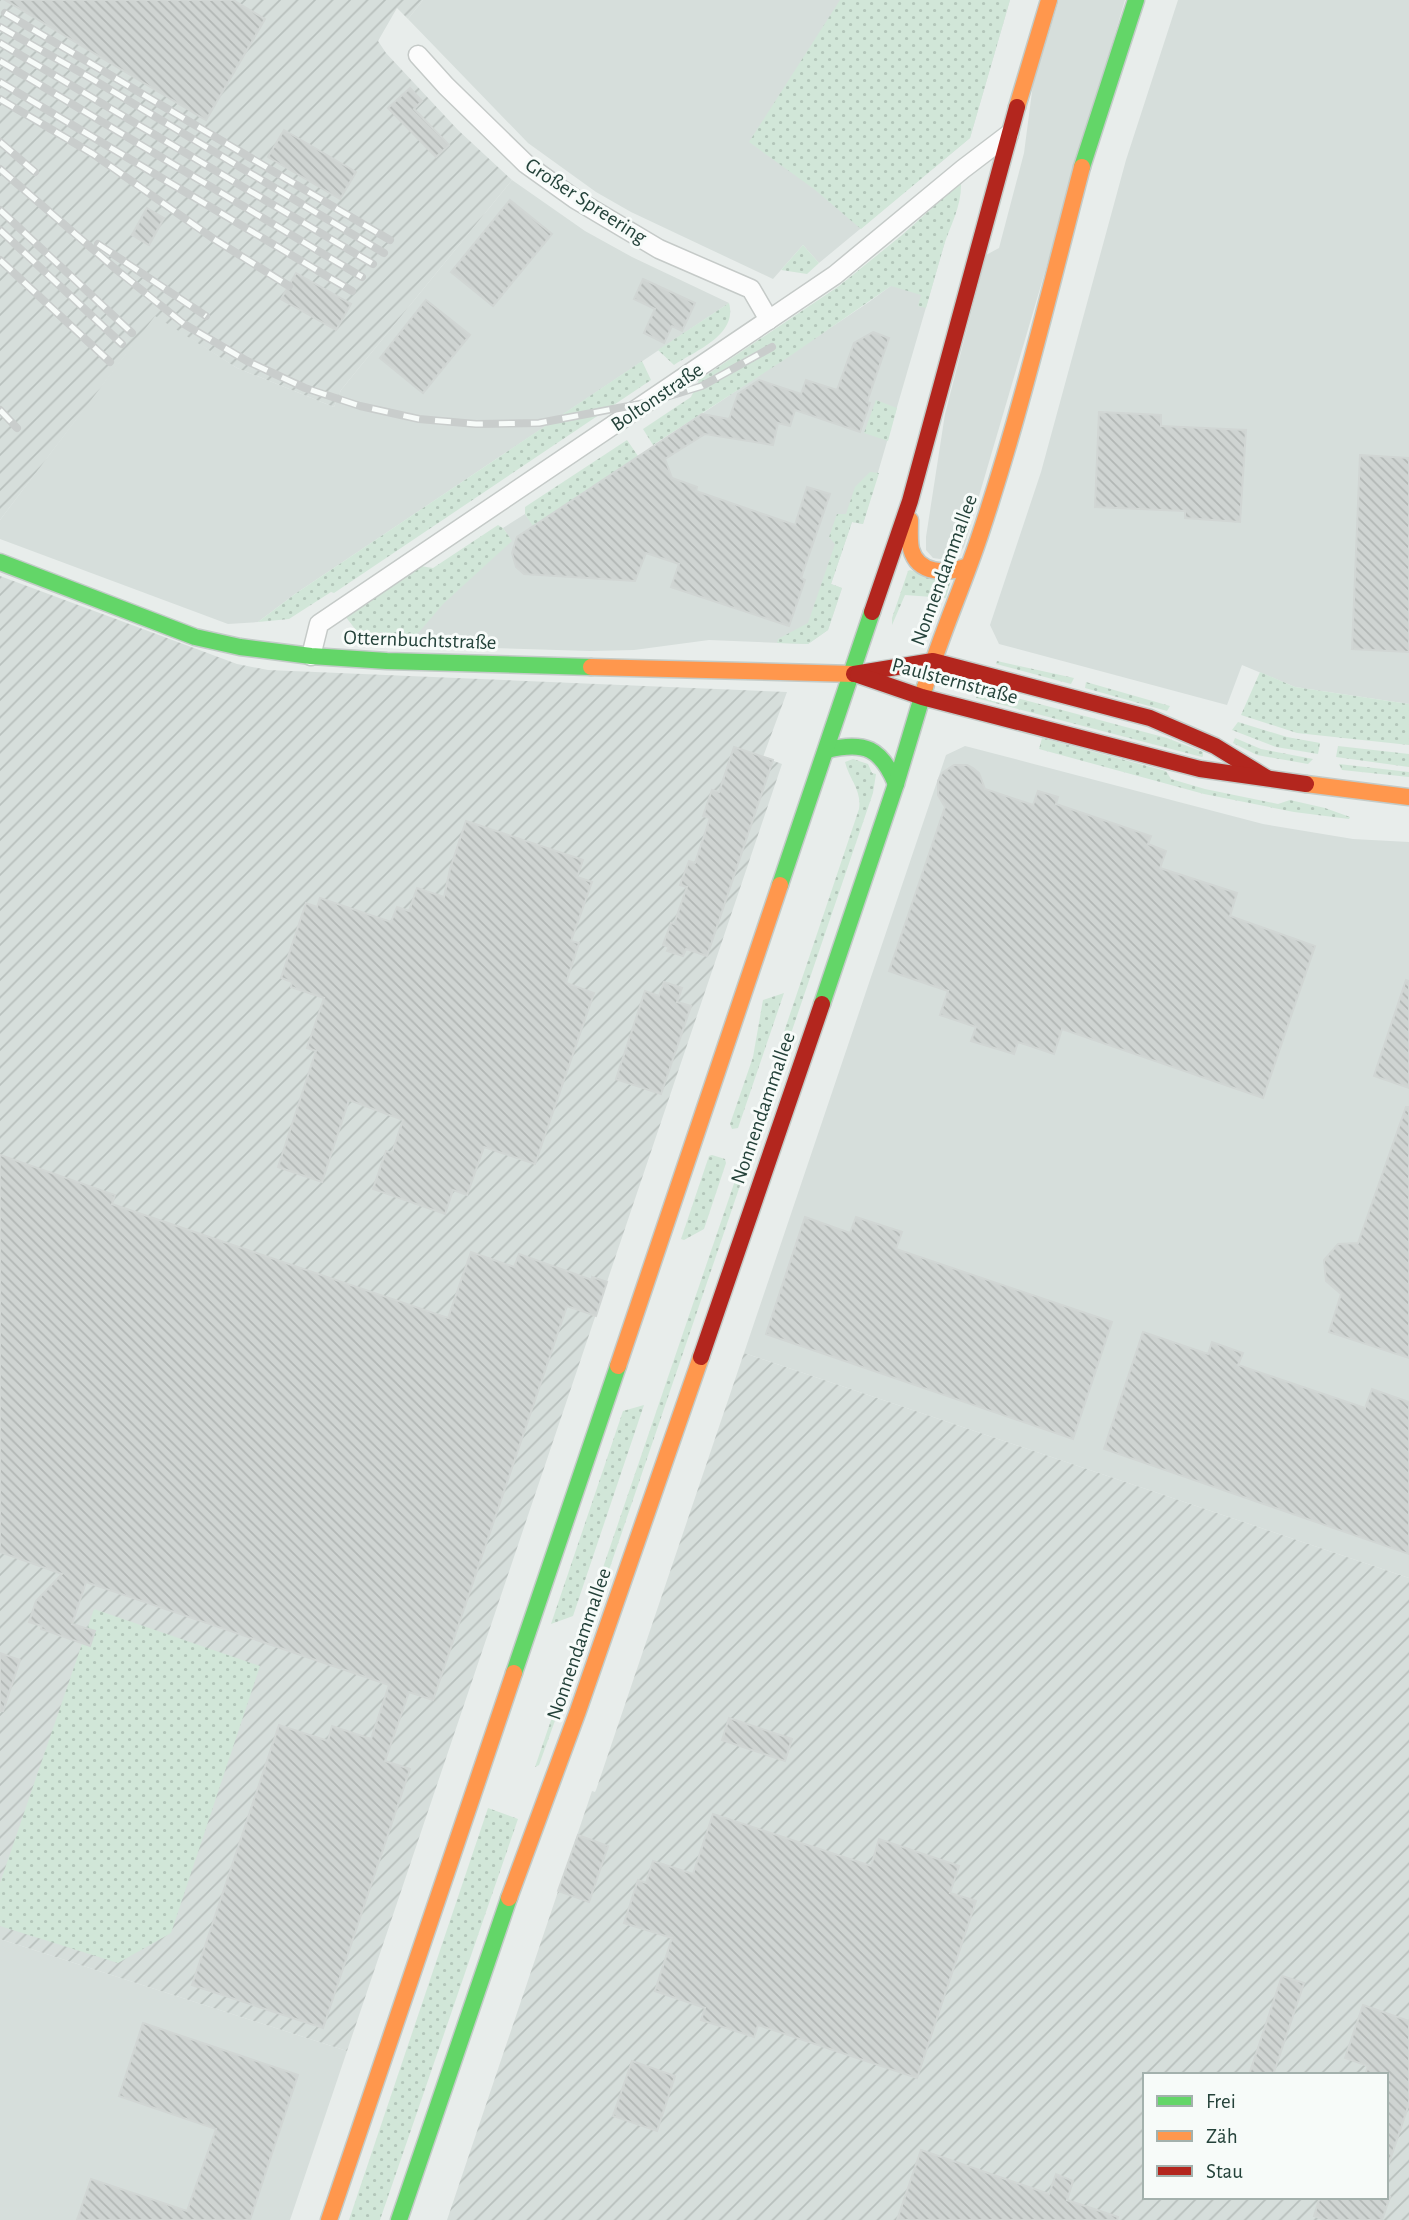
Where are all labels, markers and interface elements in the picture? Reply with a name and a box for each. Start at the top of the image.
street label: Großer Spreering [522,154,651,248]
street label: Boltonstraße [607,359,707,435]
street label: Nonnendammallee [907,492,981,648]
street label: Otternbuchtstraße [343,627,497,653]
street label: Paulsternstraße [890,654,1020,708]
street label: Nonnendammallee [727,1029,799,1187]
street label: Nonnendammallee [543,1565,615,1723]
legend [1143,2073,1388,2199]
text: Frei [1206,2091,1236,2112]
text: Zäh [1206,2126,1238,2147]
text: Stau [1206,2161,1243,2182]

